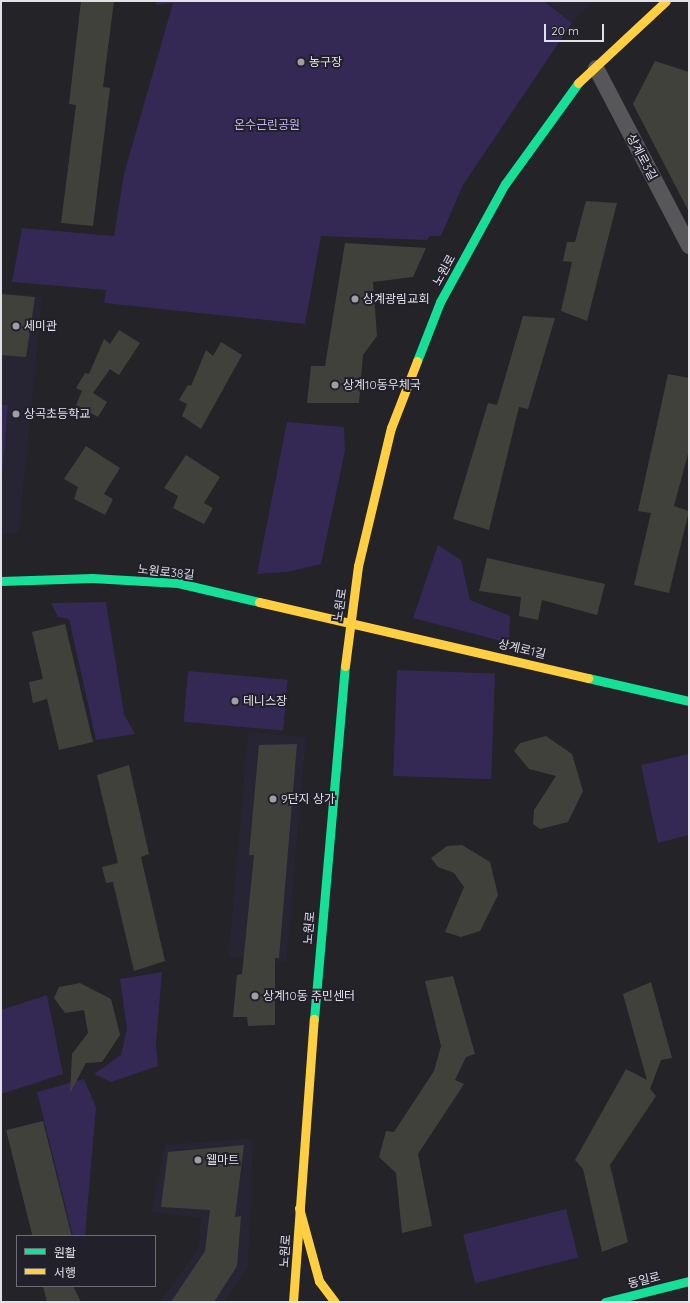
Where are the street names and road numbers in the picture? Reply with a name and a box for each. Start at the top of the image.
street label: 상계로3길 [624,131,660,183]
street label: 노원로 [430,252,458,288]
street label: 노원로38길 [137,562,195,582]
street label: 노원로 [331,588,349,622]
street label: 상계로1길 [497,637,547,661]
street label: 노원로 [300,911,318,945]
street label: 노원로 [277,1234,293,1268]
street label: 동일로 [626,1269,662,1291]

